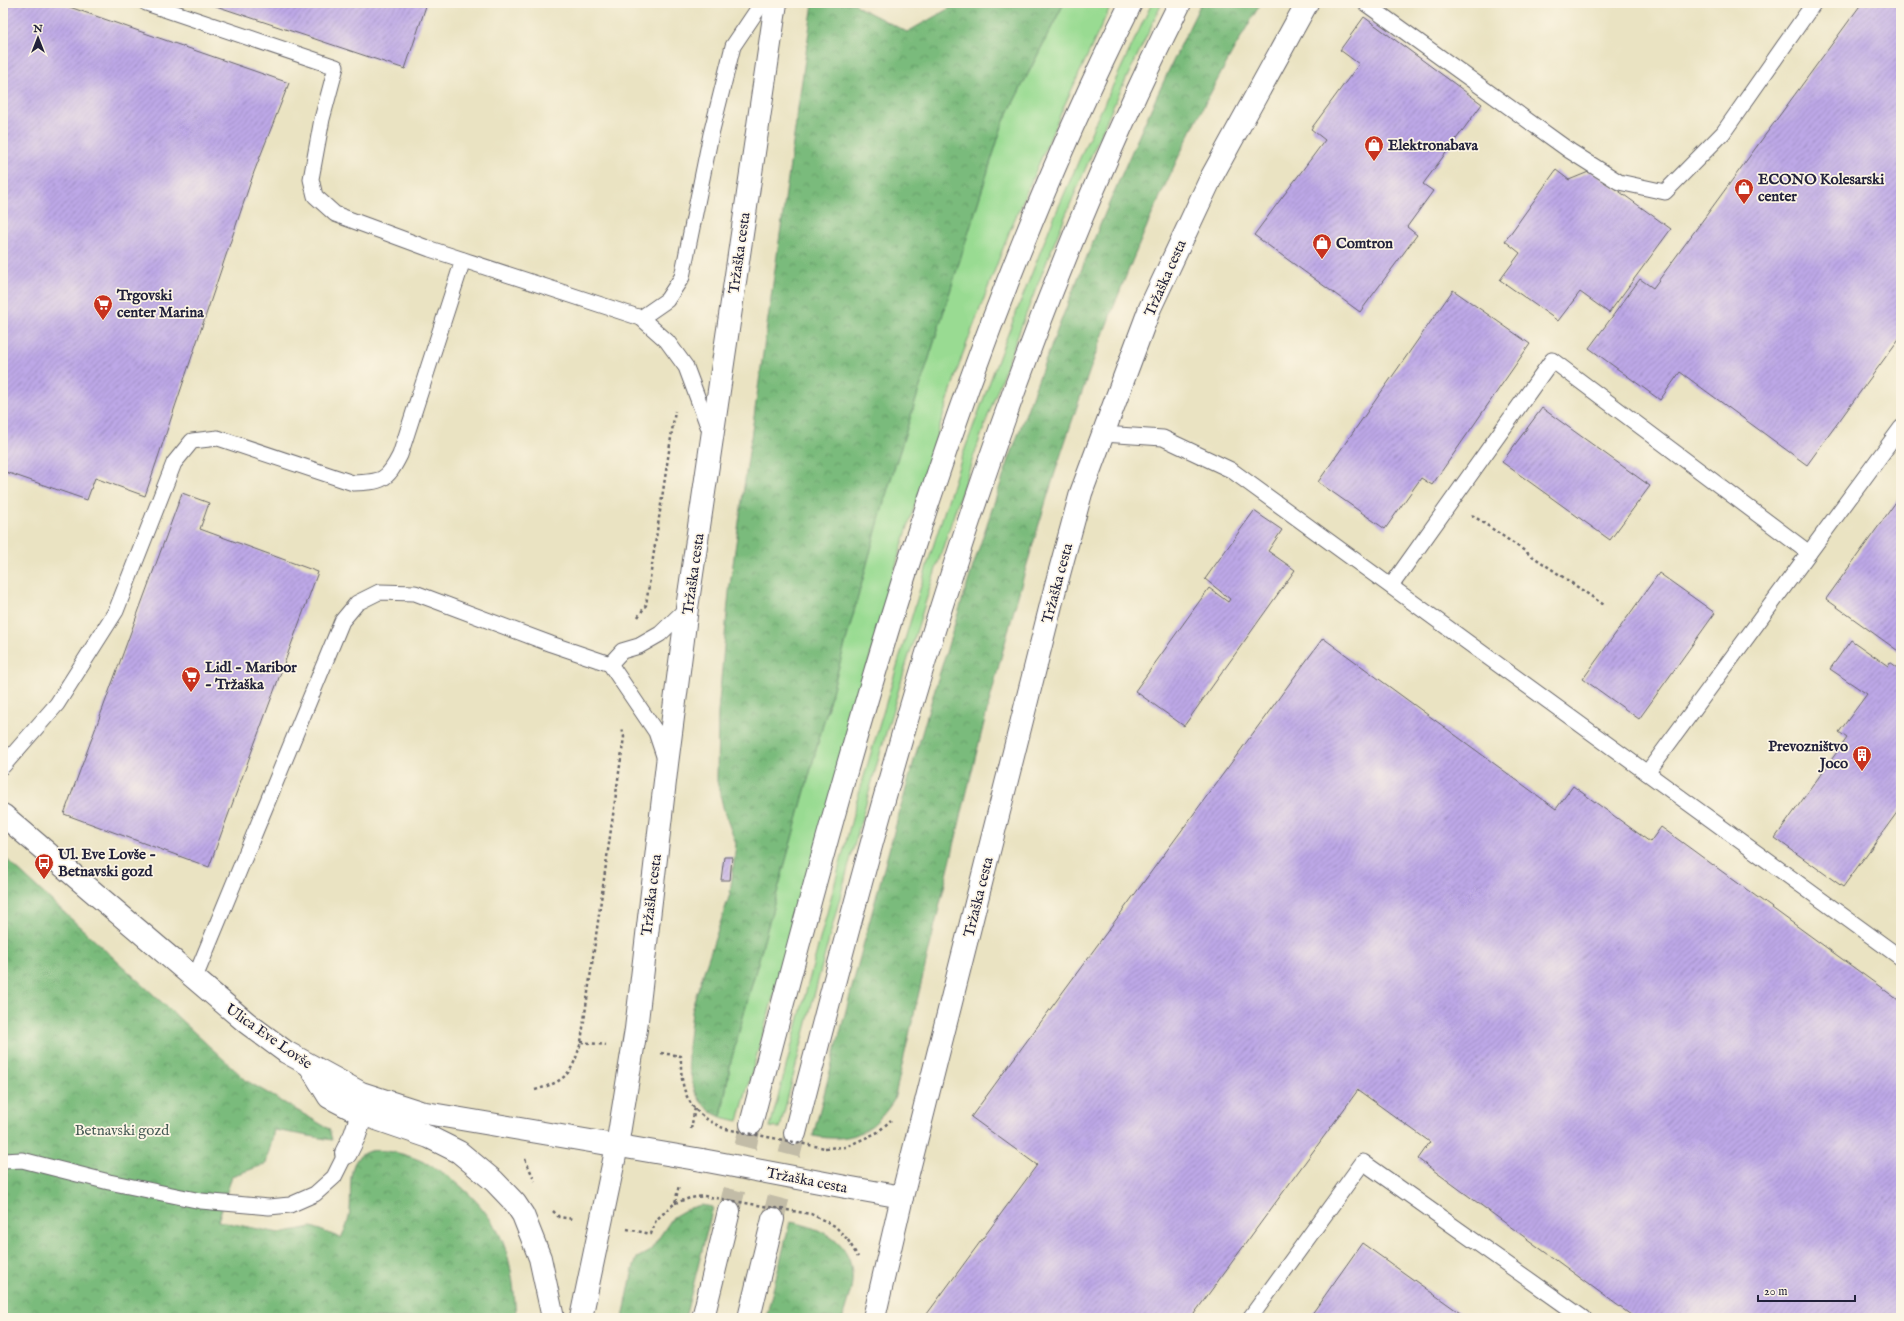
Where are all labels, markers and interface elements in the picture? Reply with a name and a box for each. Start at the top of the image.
north arrow [18,18,58,58]
text: N [32,22,43,36]
shop icon: Elektronabava [1363,134,1385,162]
place label: Elektronabava [1388,136,1478,155]
place label: ECONO Kolesarski center [1758,170,1884,206]
shop icon: ECONO Kolesarski center [1733,177,1755,205]
street label: Tržaška cesta [724,211,755,295]
shop icon: Comtron [1311,232,1333,260]
place label: Comtron [1336,234,1393,253]
street label: Tržaška cesta [1140,236,1191,320]
place label: Trgovski center Marina [116,286,204,322]
supermarket icon: Trgovski center Marina [92,293,114,321]
street label: Tržaška cesta [678,532,709,616]
street label: Tržaška cesta [1038,541,1077,625]
place label: Lidl - Maribor - Tržaška [205,658,297,694]
supermarket icon: Lidl - Maribor - Tržaška [180,665,202,693]
place label: Prevozništvo Joco [1768,737,1848,773]
building icon: Prevozništvo Joco [1851,744,1873,772]
place label: Ul. Eve Lovše - Betnavski gozd [57,845,156,881]
bus stop icon: Ul. Eve Lovše - Betnavski gozd [33,852,55,880]
street label: Tržaška cesta [637,853,666,937]
street label: Tržaška cesta [959,855,998,939]
street label: Ulica Eve Lovše [222,999,316,1073]
park label: Betnavski gozd [75,1121,170,1140]
street label: Tržaška cesta [765,1163,849,1198]
scale bar [1758,1277,1855,1303]
text: 20 m [1764,1284,1787,1299]

